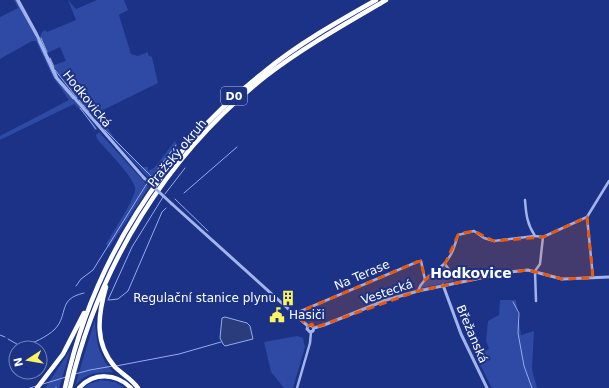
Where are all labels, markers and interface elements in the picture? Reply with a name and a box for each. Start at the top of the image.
street label: Hodkovická [60,68,114,130]
road number: D0 [221,87,247,105]
street label: Pražský okruh [145,116,209,190]
street label: Na Terase [332,257,392,293]
district label: Hodkovice [430,265,512,281]
street label: Vestecká [359,277,415,307]
building icon: Regulační stanice plynu [279,289,297,307]
place label: Regulační stanice plynu [133,291,276,305]
street label: Břežanská [453,303,491,365]
public building icon: Hasiči [268,306,286,324]
place label: Hasiči [289,308,325,322]
north arrow [8,340,48,380]
text: N [11,356,26,368]

